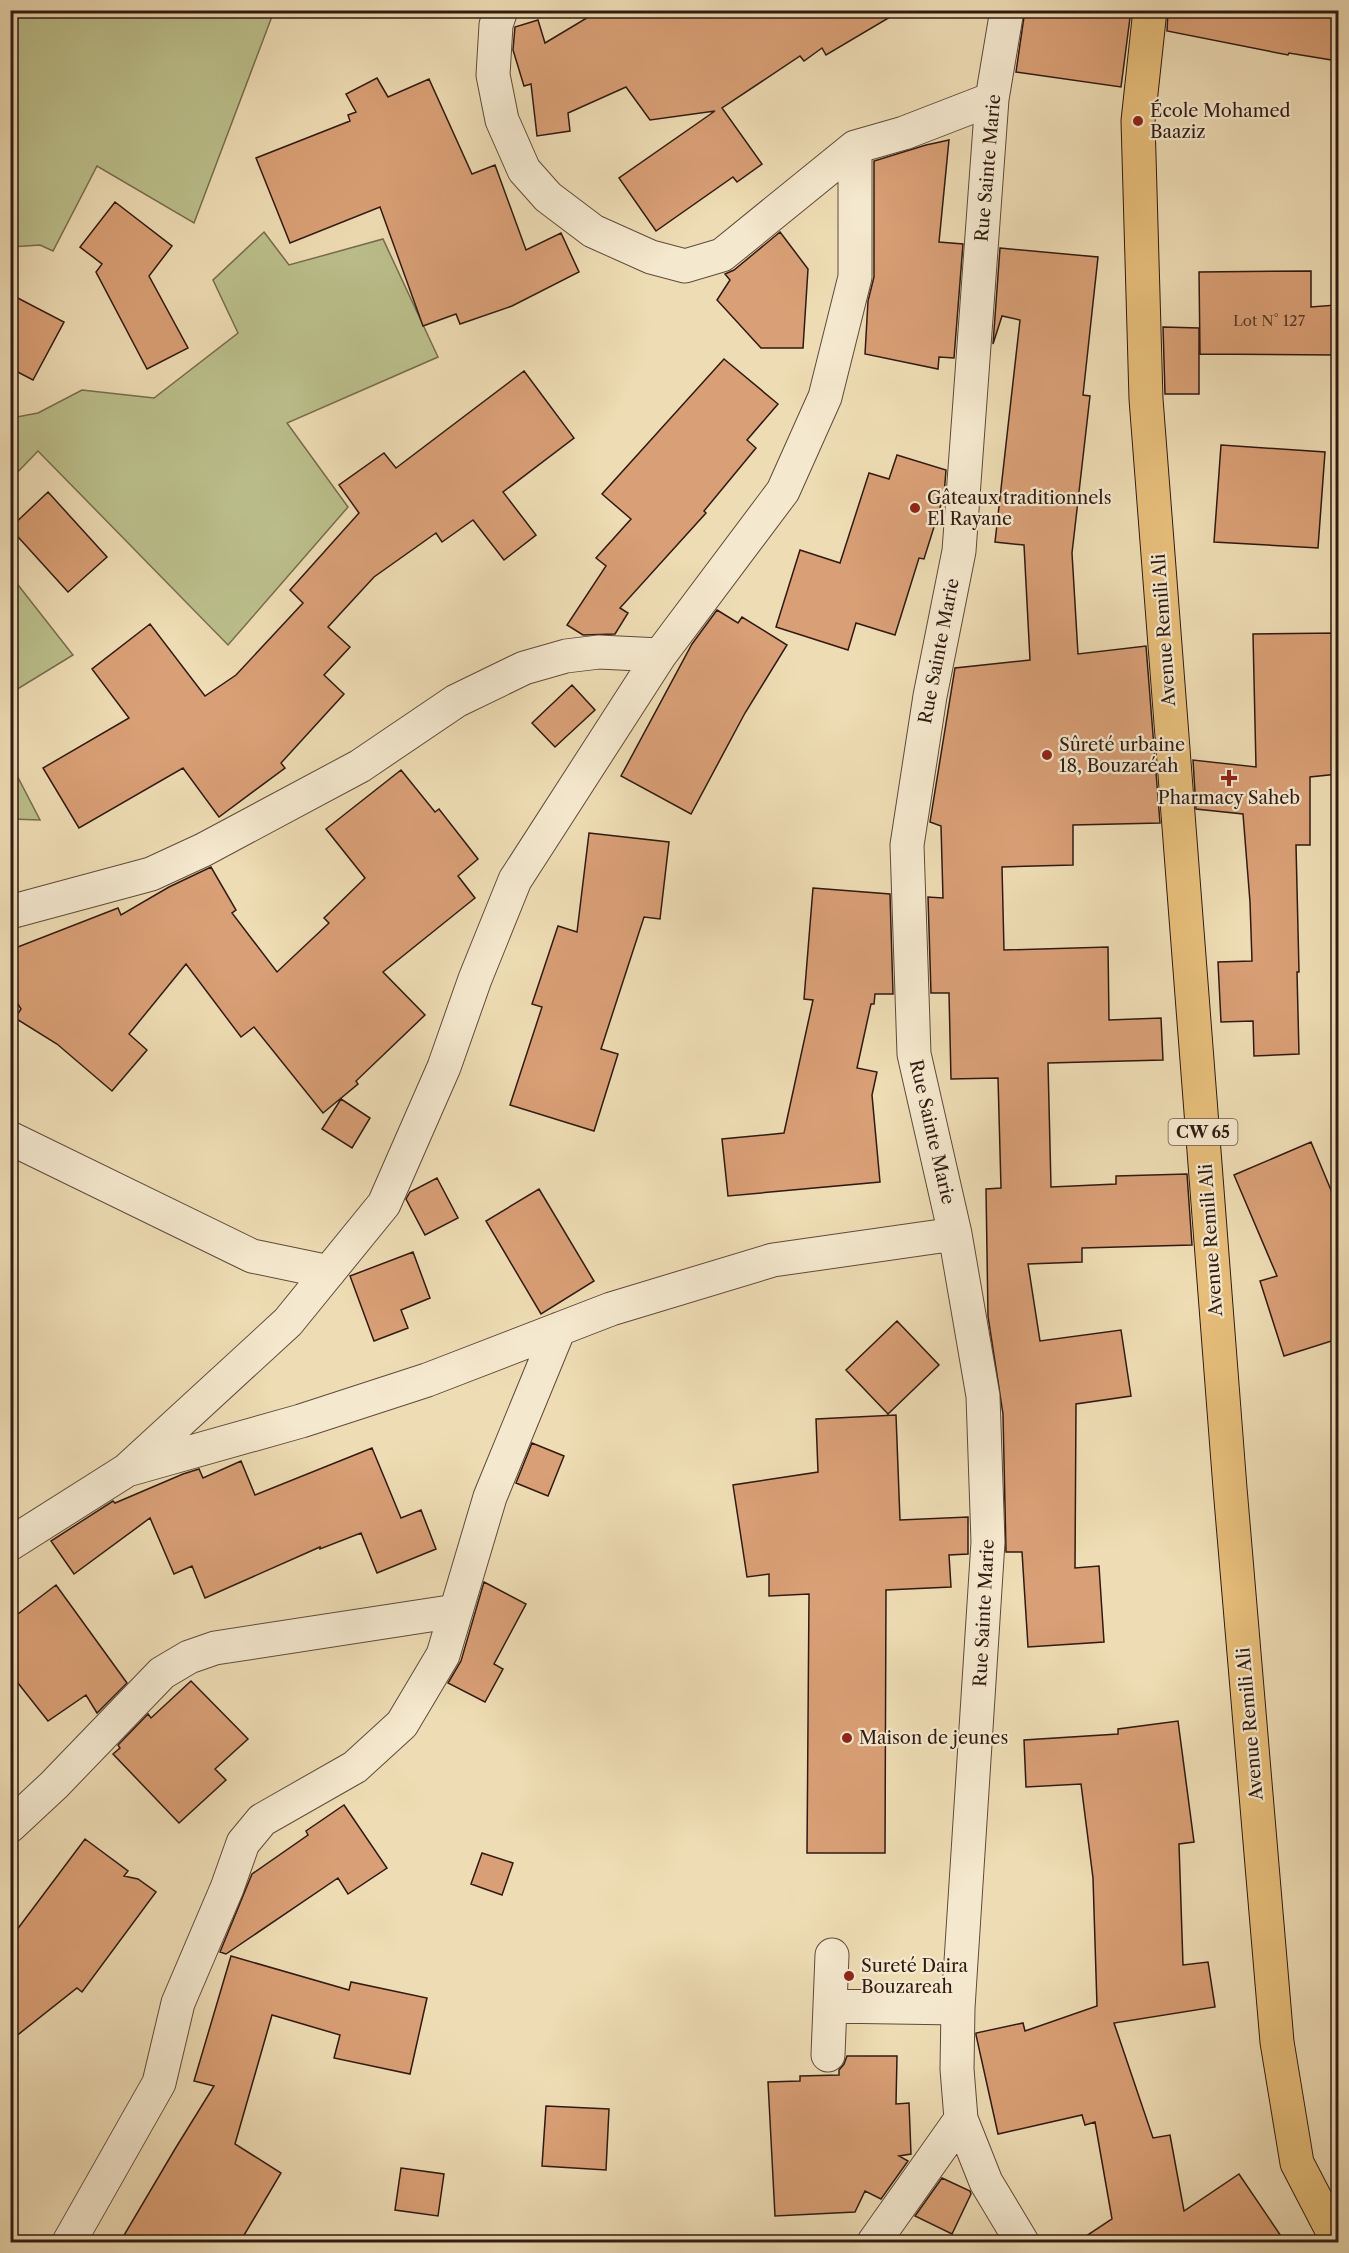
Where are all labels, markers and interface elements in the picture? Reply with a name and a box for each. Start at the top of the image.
street label: Rue Sainte Marie [971,93,1005,243]
place label: École Mohamed Baaziz [1150,99,1291,143]
marker: École Mohamed Baaziz [1131,114,1145,128]
house number: Lot N° 127 [1233,311,1306,330]
place label: Gâteaux traditionnels El Rayane [927,487,1112,530]
marker: Gâteaux traditionnels El Rayane [908,501,922,515]
street label: Avenue Remili Ali [1148,552,1180,708]
street label: Rue Sainte Marie [914,576,964,726]
place label: Sûreté urbaine 18, Bouzaréah [1059,734,1185,777]
marker: Sûreté urbaine 18, Bouzaréah [1040,748,1054,762]
marker: Pharmacy Saheb [1222,771,1236,785]
place label: Pharmacy Saheb [1158,787,1300,809]
street label: Rue Sainte Marie [905,1057,959,1207]
road number: CW 65 [1168,1119,1238,1145]
street label: Avenue Remili Ali [1195,1162,1227,1318]
street label: Rue Sainte Marie [969,1539,999,1687]
street label: Avenue Remili Ali [1232,1646,1268,1802]
place label: Maison de jeunes [859,1727,1008,1749]
marker: Maison de jeunes [840,1731,854,1745]
place label: Sureté Daira Bouzareah [861,1955,969,1998]
marker: Sureté Daira Bouzareah [842,1969,856,1983]

